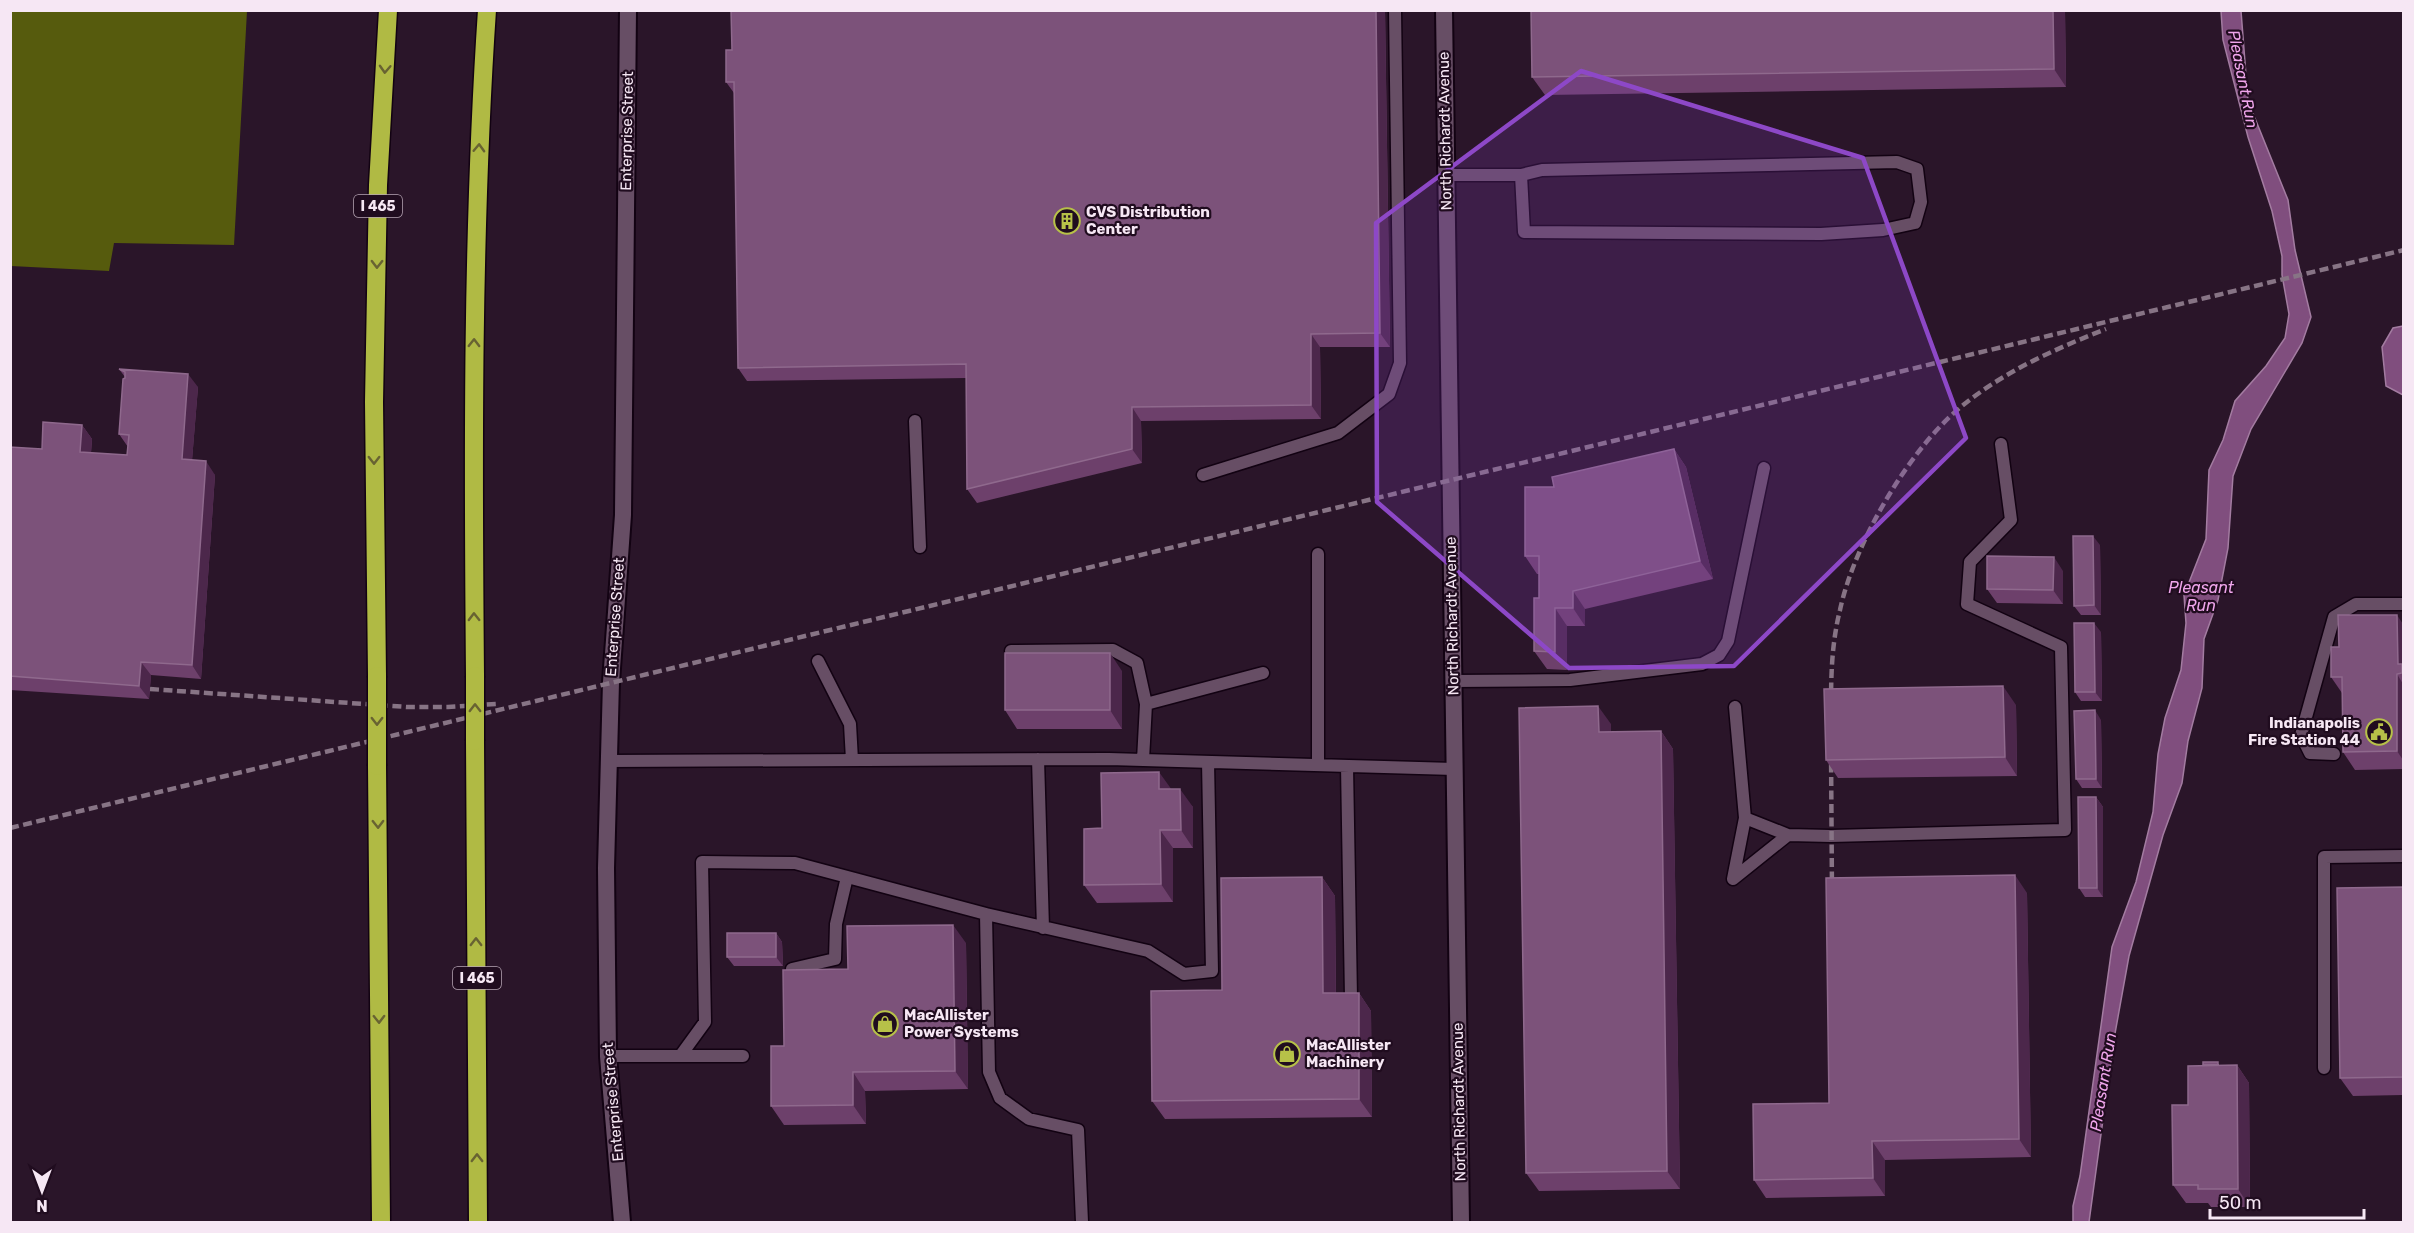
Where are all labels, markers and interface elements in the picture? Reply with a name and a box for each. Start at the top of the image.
water label: Pleasant Run [2224,28,2262,130]
street label: North Richardt Avenue [1435,51,1455,211]
one-way arrow [378,64,391,73]
street label: Enterprise Street [617,71,637,191]
one-way arrow [473,144,486,153]
road number: I 465 [354,195,402,217]
place label: CVS Distribution Center [1086,203,1210,238]
building icon: CVS Distribution Center [1052,206,1082,236]
one-way arrow [371,259,383,268]
one-way arrow [467,339,480,348]
one-way arrow [368,456,380,465]
street label: North Richardt Avenue [1442,536,1462,696]
street label: Enterprise Street [602,557,628,677]
water label: Pleasant Run [2168,578,2235,615]
one-way arrow [468,613,481,622]
one-way arrow [469,704,481,713]
place label: Indianapolis Fire Station 44 [2248,714,2360,749]
one-way arrow [371,716,383,725]
public building icon: Indianapolis Fire Station 44 [2364,717,2394,747]
one-way arrow [372,820,384,829]
one-way arrow [470,937,482,946]
road number: I 465 [453,967,501,989]
place label: MacAllister Power Systems [904,1006,1019,1041]
shop icon: MacAllister Power Systems [870,1009,900,1039]
one-way arrow [373,1015,385,1024]
street label: North Richardt Avenue [1449,1022,1469,1182]
water label: Pleasant Run [2086,1031,2120,1133]
place label: MacAllister Machinery [1306,1036,1391,1071]
shop icon: MacAllister Machinery [1272,1039,1302,1069]
street label: Enterprise Street [599,1042,627,1162]
one-way arrow [471,1153,483,1162]
north arrow [12,1161,72,1221]
scale bar [2210,1182,2364,1220]
text: 50 m [2219,1192,2262,1214]
text: N [36,1196,48,1215]

